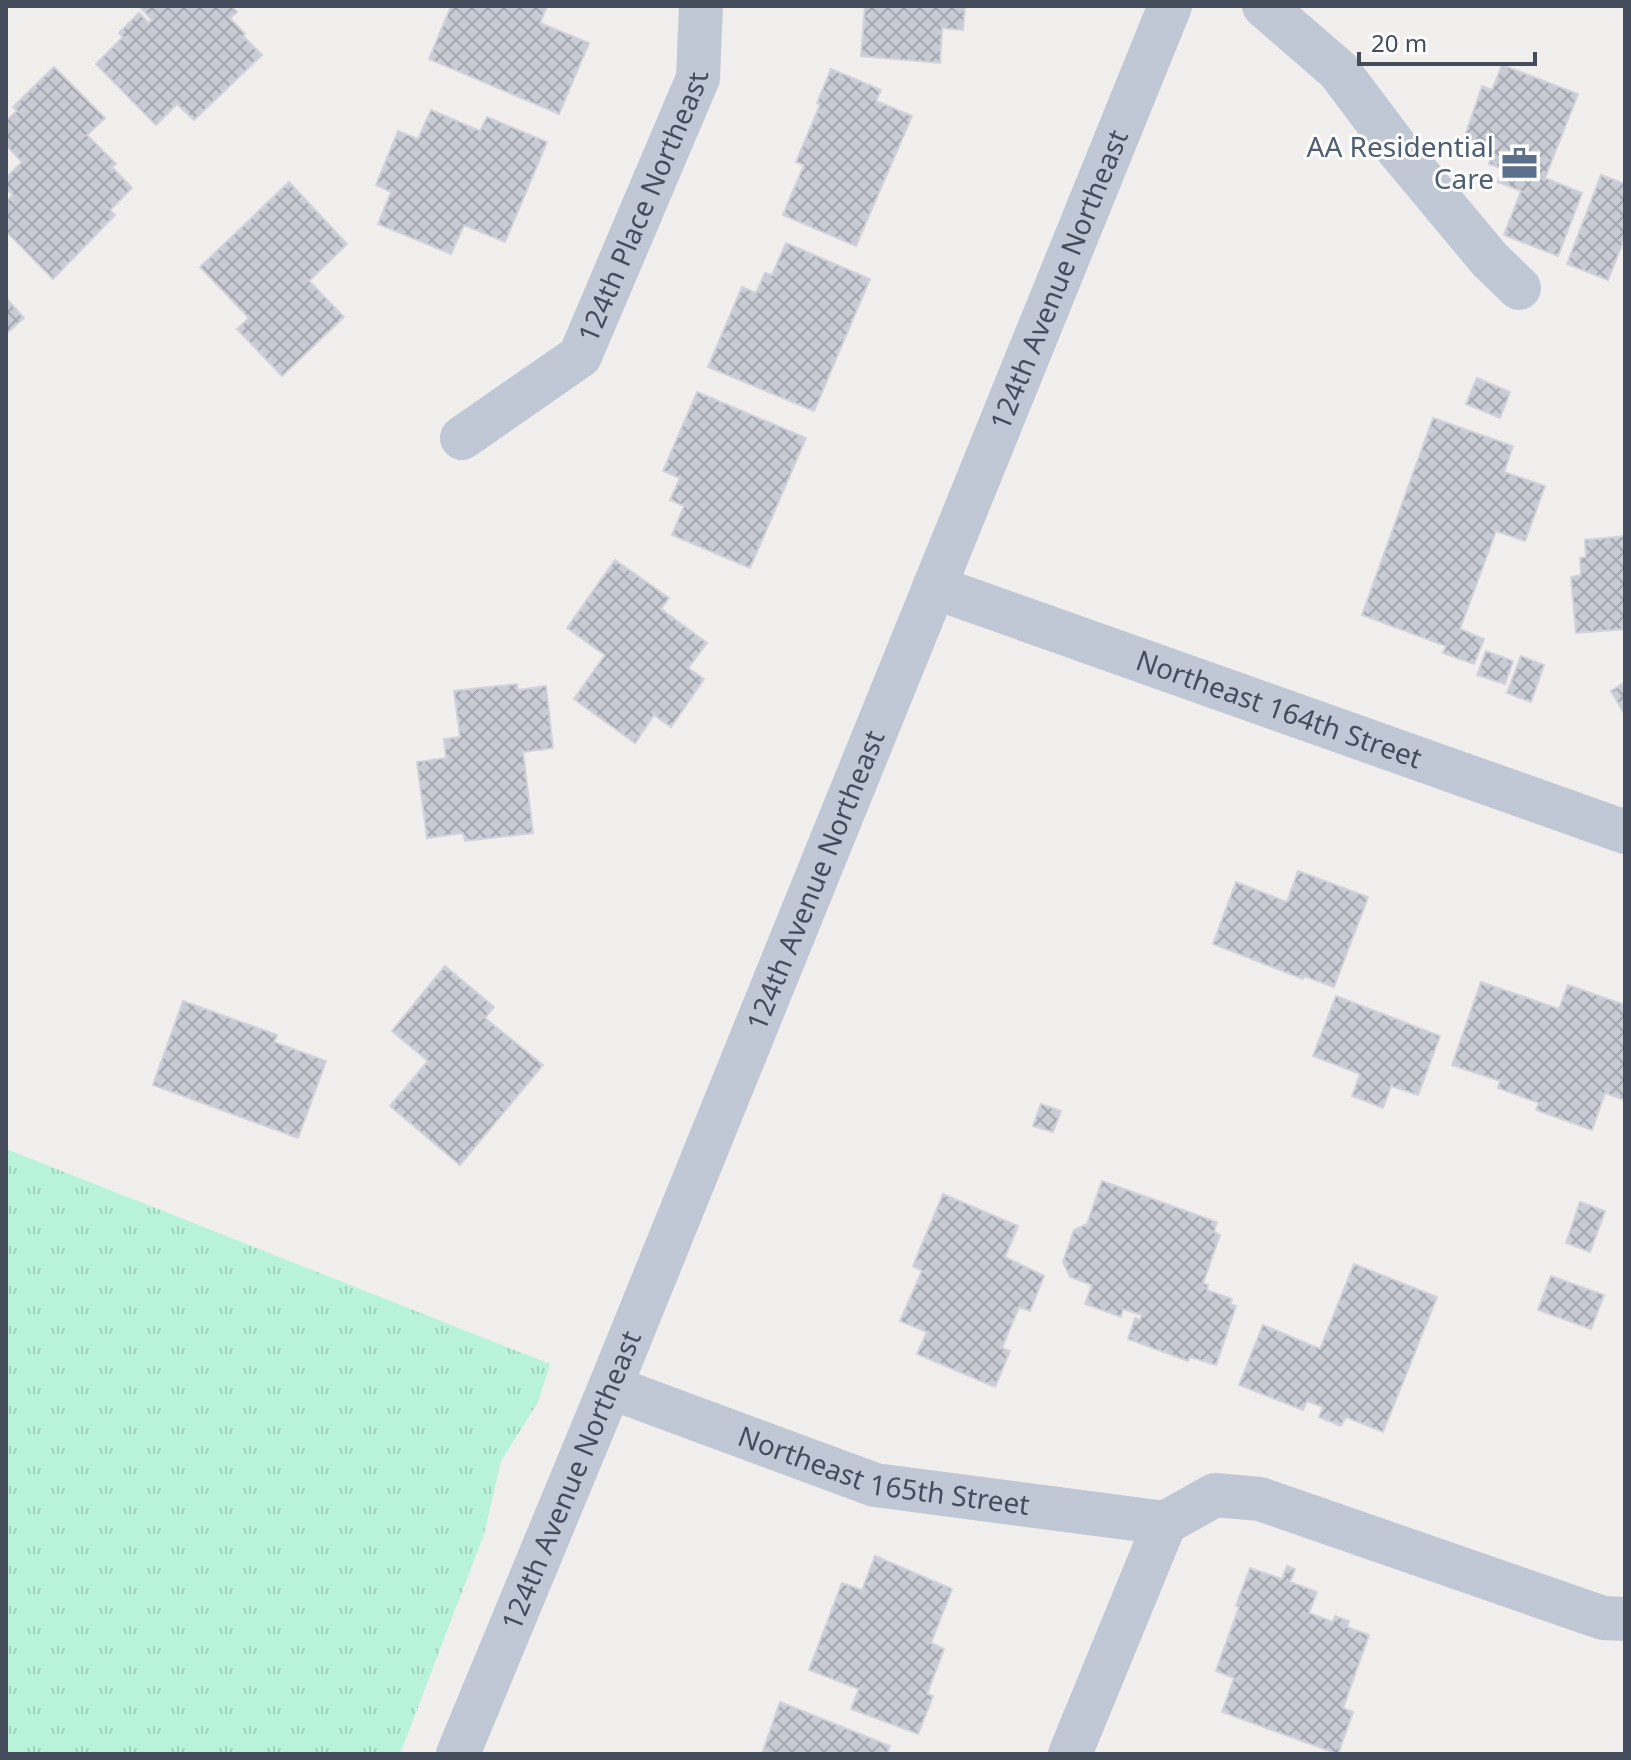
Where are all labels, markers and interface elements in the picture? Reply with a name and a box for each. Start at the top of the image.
scale bar [1359,16,1535,66]
text: 20 m [1371,26,1427,59]
street label: 124th Place Northeast [568,71,716,348]
street label: 124th Avenue Northeast [980,124,1136,435]
place label: AA Residential Care [1307,127,1494,197]
office icon: AA Residential Care [1501,144,1539,182]
street label: Northeast 164th Street [1131,640,1427,776]
street label: 124th Avenue Northeast [737,724,892,1036]
street label: 124th Avenue Northeast [491,1325,649,1636]
street label: Northeast 165th Street [733,1416,1032,1523]

